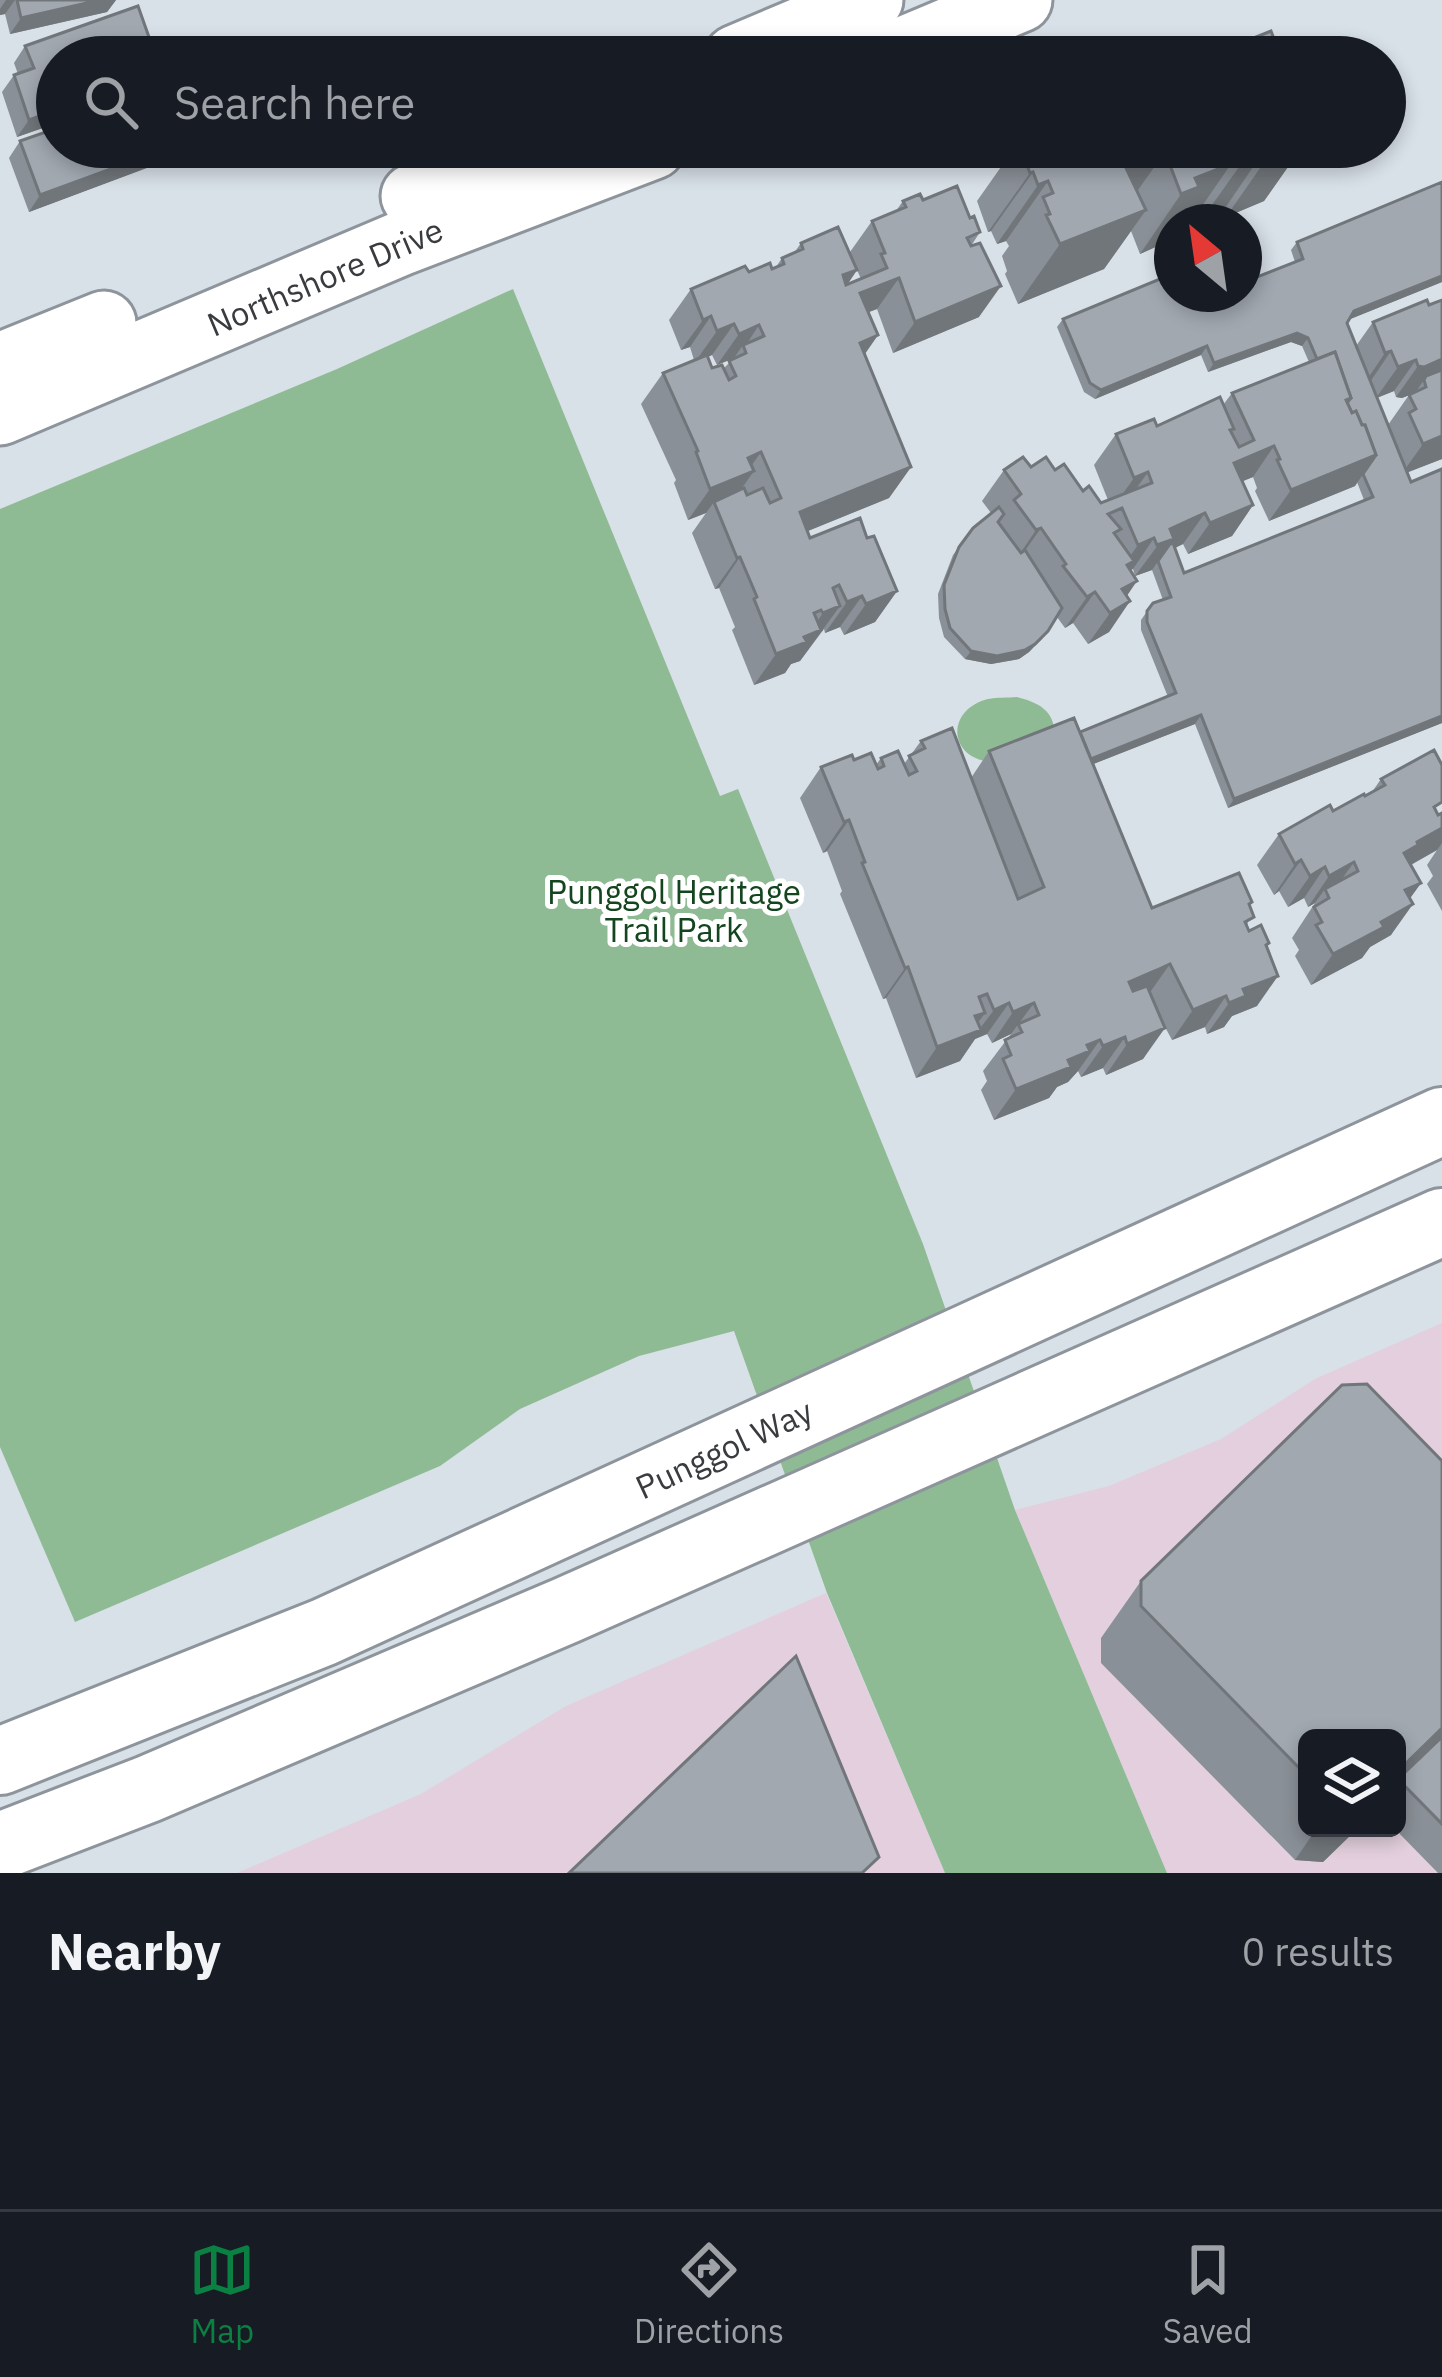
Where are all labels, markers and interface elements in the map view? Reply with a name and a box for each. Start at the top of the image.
search box [36,36,1406,168]
icon: search [78,69,144,135]
text: Search here [174,73,415,131]
north arrow [1154,204,1262,312]
street label: Northshore Drive [200,207,449,346]
park label: Punggol Heritage Trail Park [547,870,801,951]
street label: Punggol Way [628,1389,819,1508]
map controls [1298,1729,1406,1837]
button: layers [1298,1729,1406,1837]
text: Nearby [48,1918,221,1984]
text: 0 results [1242,1926,1394,1977]
tab: Map [189,2237,255,2352]
tab: Directions [634,2237,784,2352]
tab: Saved [1163,2237,1253,2352]

